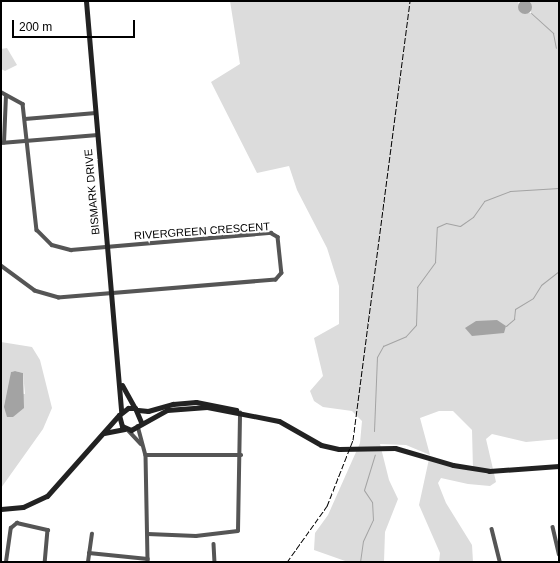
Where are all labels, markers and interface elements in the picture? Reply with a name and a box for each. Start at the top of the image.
scale bar [14,12,137,38]
text: 200 m [19,20,52,34]
street label: BISMARK DRIVE [82,148,102,236]
street label: RIVERGREEN CRESCENT [134,220,270,242]

